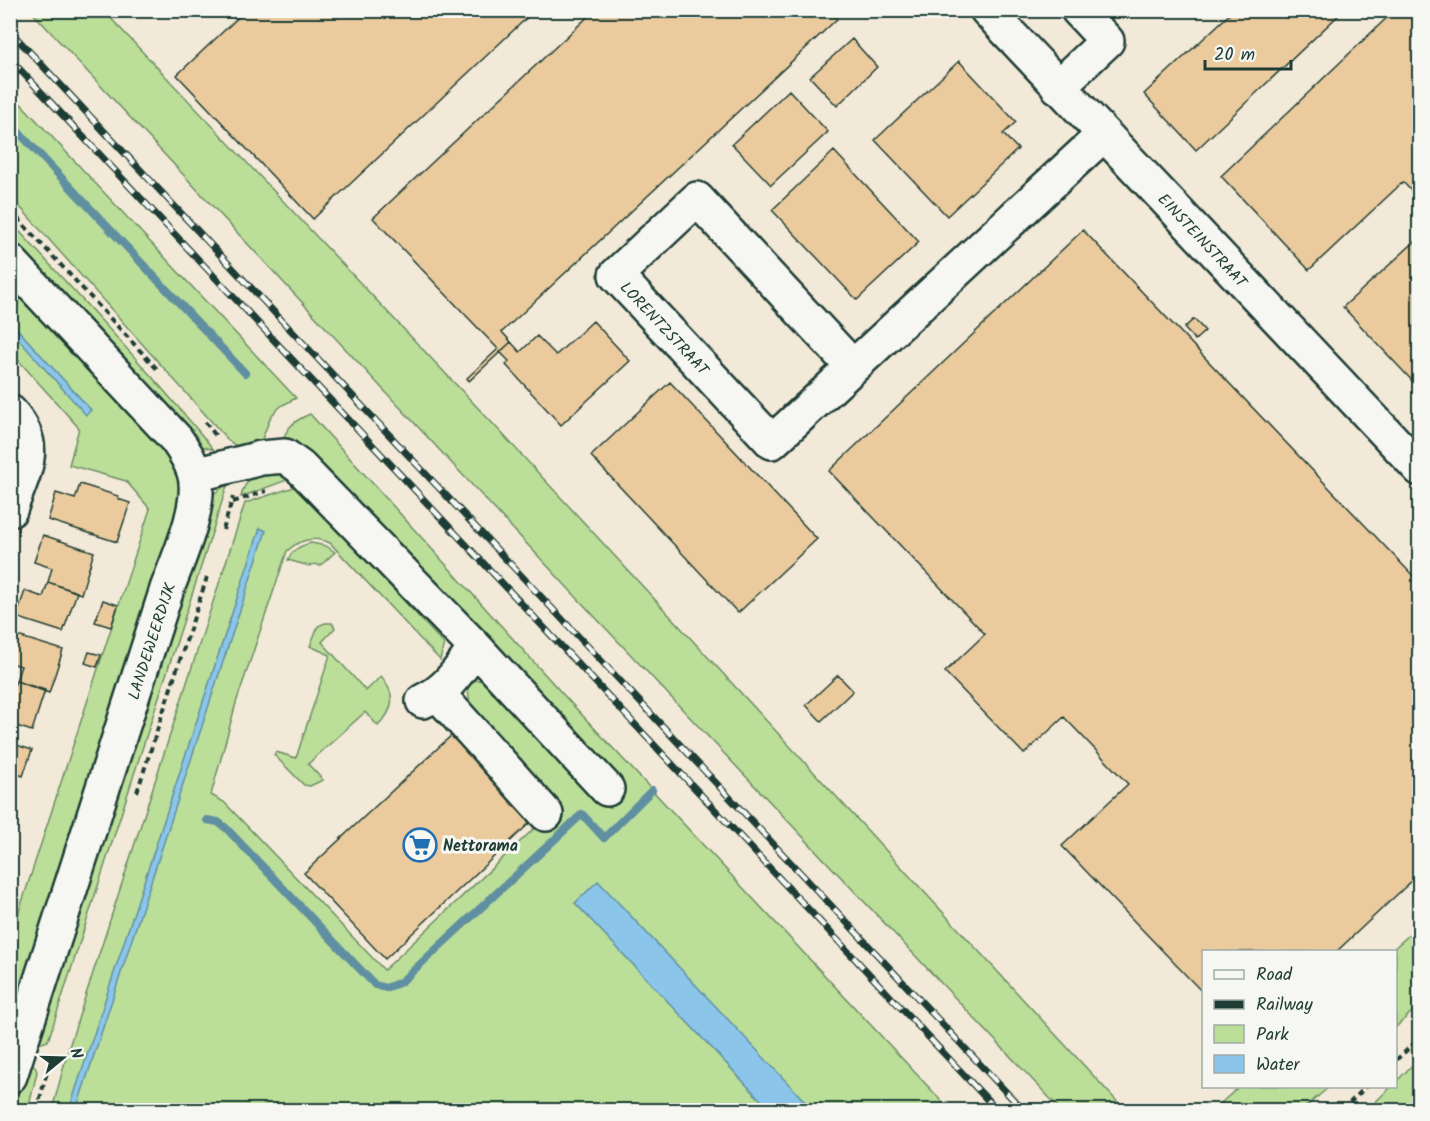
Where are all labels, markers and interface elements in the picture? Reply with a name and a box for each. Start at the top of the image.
scale bar [1205,33,1290,71]
text: 20 m [1214,41,1255,70]
street label: EINSTEINSTRAAT [1151,188,1254,295]
street label: LORENTZSTRAAT [614,276,715,383]
street label: LANDEWEERDIJK [122,579,183,703]
supermarket icon: Nettorama [402,827,438,863]
place label: Nettorama [443,834,518,859]
legend [1202,950,1397,1088]
text: Road [1256,961,1293,990]
text: Railway [1256,991,1313,1020]
text: Park [1256,1021,1289,1050]
north arrow [33,1028,93,1088]
text: N [62,1045,89,1062]
text: Water [1256,1051,1301,1080]

